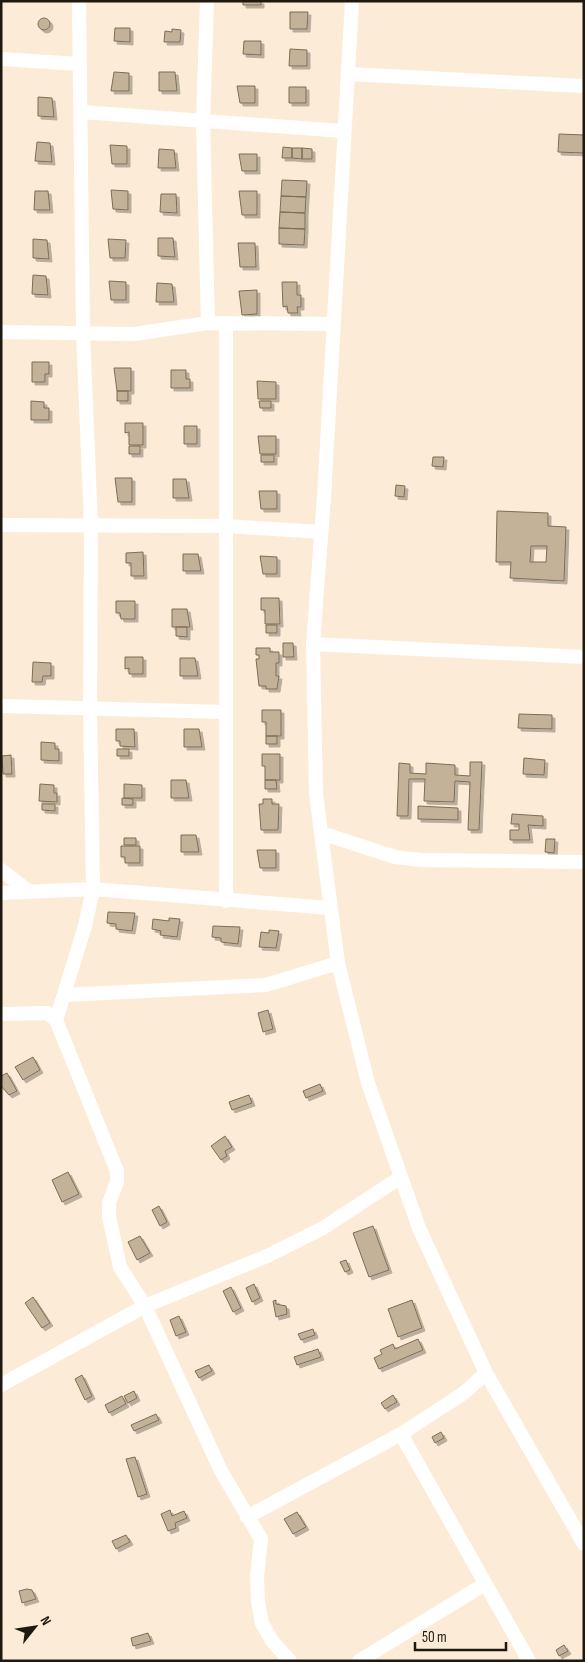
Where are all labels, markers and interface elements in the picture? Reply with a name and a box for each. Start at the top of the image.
north arrow [10,1602,60,1652]
text: N [37,1613,55,1628]
scale bar [415,1620,506,1652]
text: 50 m [422,1628,447,1647]

